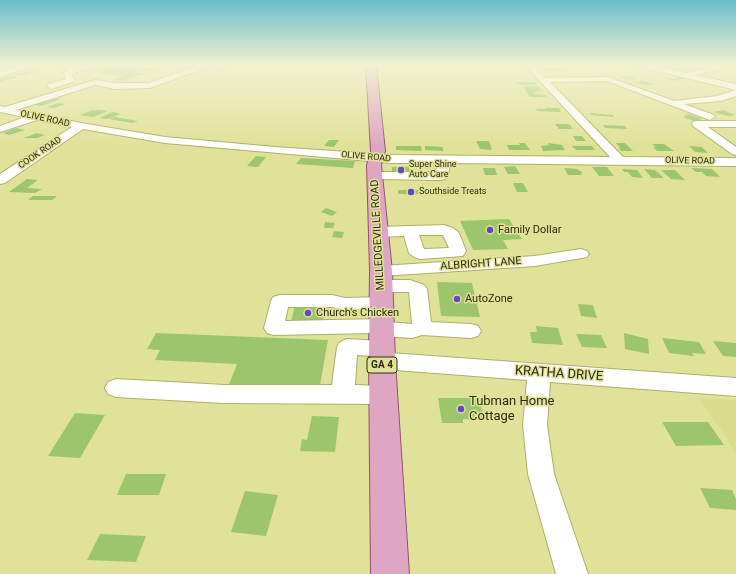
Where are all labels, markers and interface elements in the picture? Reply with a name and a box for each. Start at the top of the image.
street label: OLIVE ROAD [19,109,71,129]
street label: COOK ROAD [16,135,64,171]
street label: OLIVE ROAD [341,149,391,165]
street label: OLIVE ROAD [665,155,715,167]
place label: Super Shine Auto Care [409,160,457,181]
marker: Super Shine Auto Care [396,165,406,175]
street label: MILLEDGEVILLE ROAD [369,179,387,291]
marker: Southside Treats [406,187,416,197]
place label: Southside Treats [419,187,487,197]
place label: Family Dollar [498,223,561,237]
marker: Family Dollar [485,225,495,235]
street label: ALBRIGHT LANE [440,255,522,273]
place label: AutoZone [465,292,513,306]
marker: AutoZone [452,294,462,304]
place label: Church's Chicken [316,306,399,320]
marker: Church's Chicken [303,308,313,318]
road number: GA 4 [367,357,397,373]
street label: KRATHA DRIVE [514,363,604,385]
place label: Tubman Home Cottage [469,394,554,425]
marker: Tubman Home Cottage [456,404,466,414]

